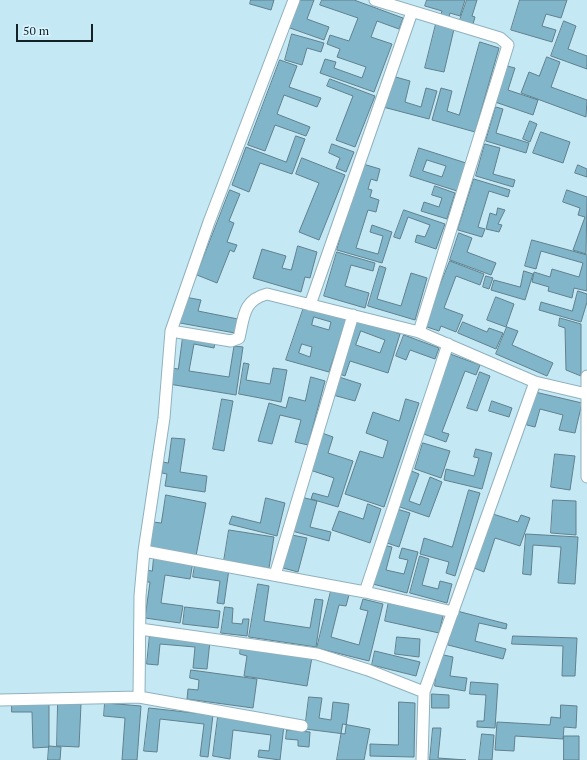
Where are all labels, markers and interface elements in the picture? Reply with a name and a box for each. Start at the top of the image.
scale bar [18,16,95,42]
text: 50 m [23,23,49,38]

